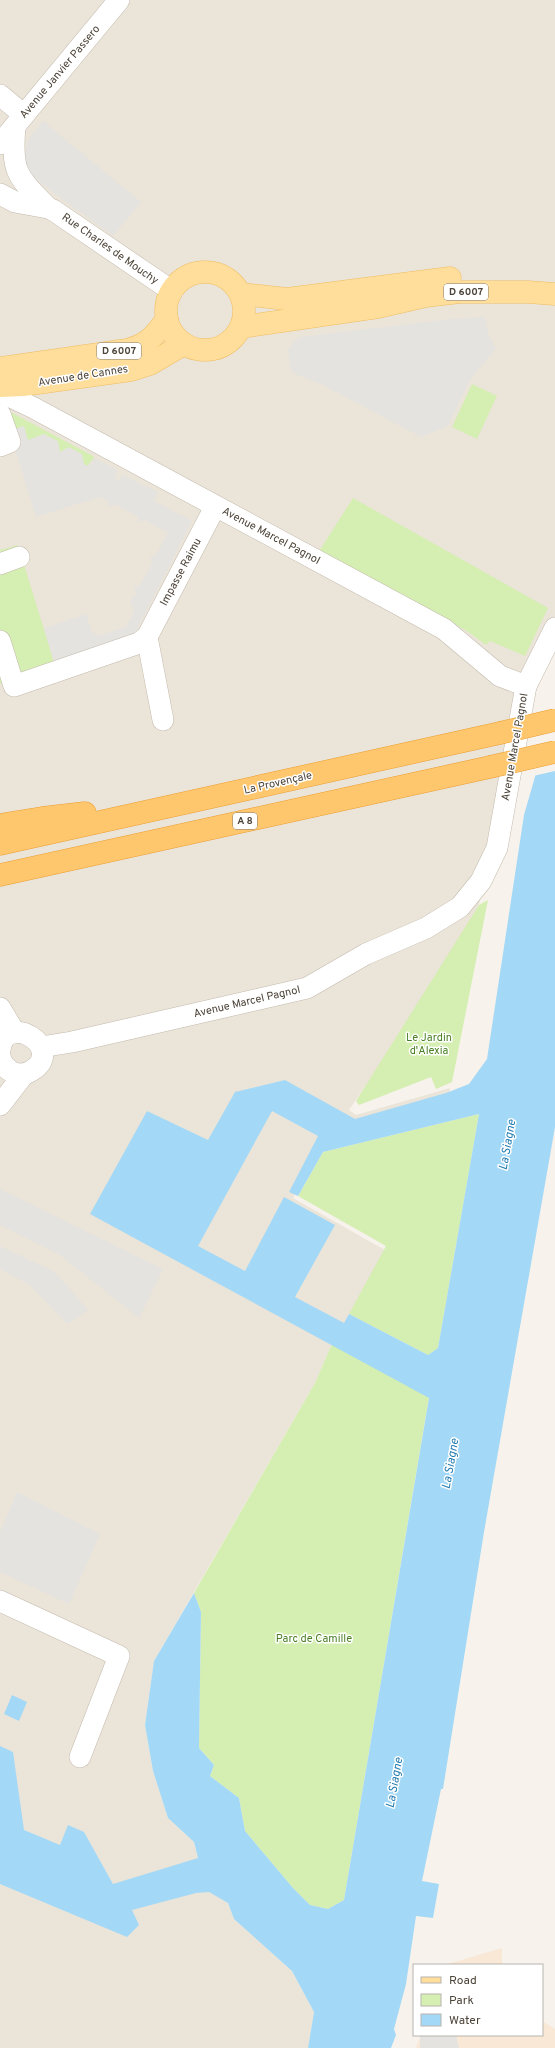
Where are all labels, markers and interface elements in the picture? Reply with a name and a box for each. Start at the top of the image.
street label: Avenue Janvier Passero [17,22,103,122]
street label: Rue Charles de Mouchy [59,210,161,288]
road number: D 6007 [444,284,488,300]
road number: D 6007 [97,343,141,359]
street label: Avenue de Cannes [37,362,129,390]
street label: Avenue Marcel Pagnol [220,504,322,568]
street label: Impasse Raimu [157,536,205,608]
street label: Avenue Marcel Pagnol [499,692,531,802]
street label: La Provençale [243,768,313,798]
road number: A 8 [233,813,257,829]
street label: Avenue Marcel Pagnol [192,983,302,1021]
park label: Le Jardin d'Alexia [406,1031,452,1058]
water label: La Siagne [496,1118,520,1171]
water label: La Siagne [439,1437,463,1490]
park label: Parc de Camille [276,1632,352,1646]
water label: La Siagne [383,1756,407,1809]
legend [413,1964,543,2036]
text: Road [449,1973,477,1989]
text: Park [449,1993,474,2009]
text: Water [449,2013,481,2029]

